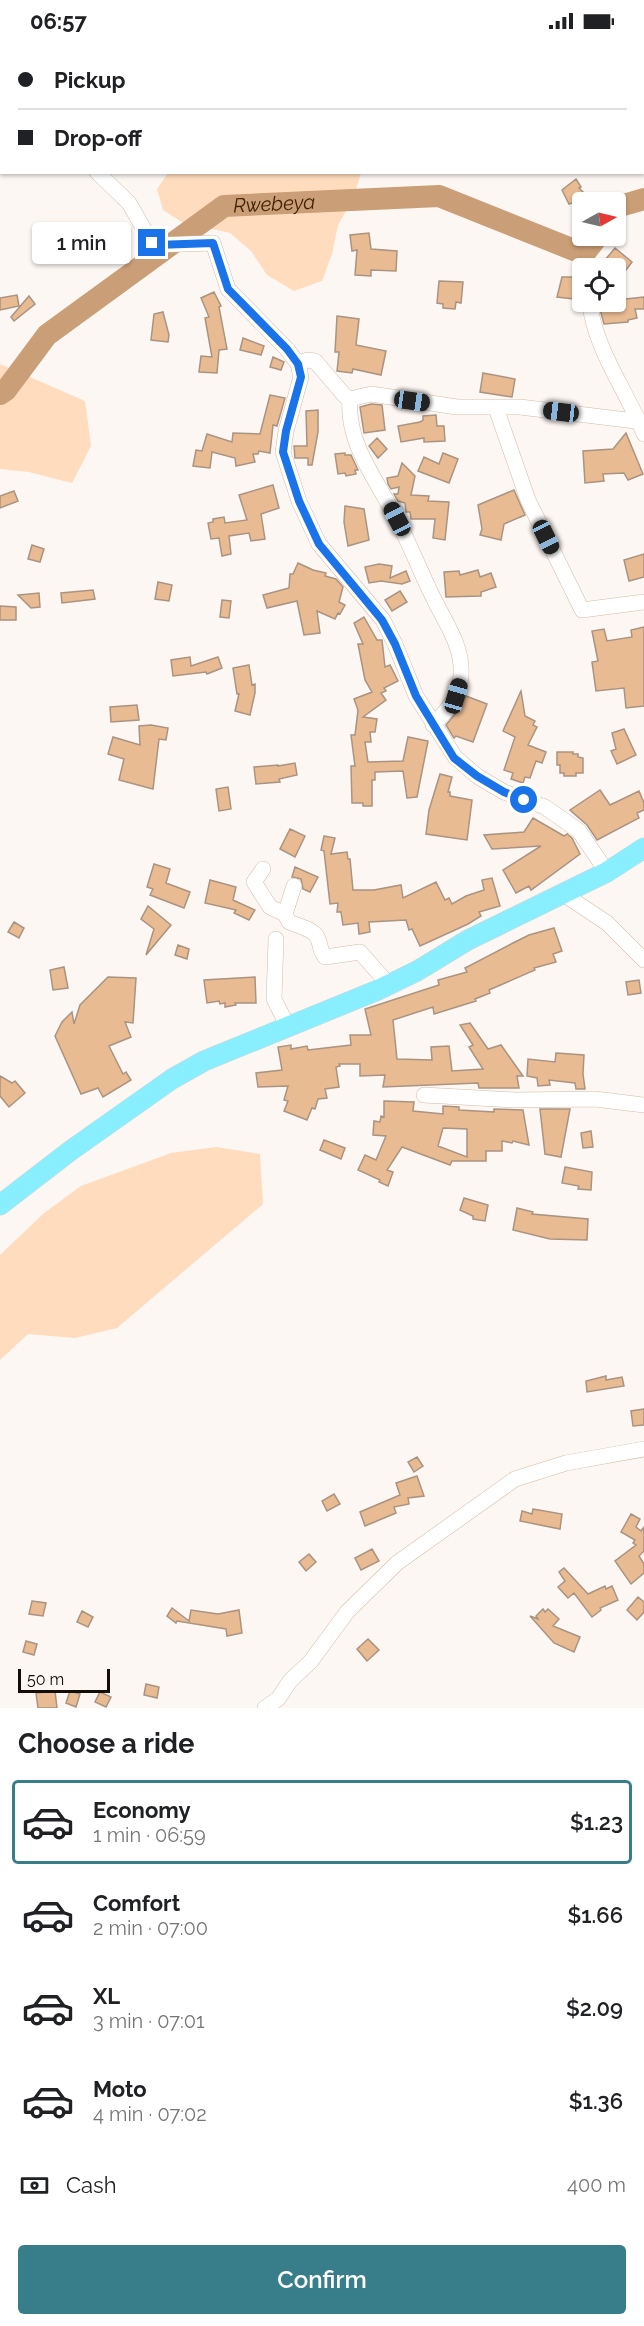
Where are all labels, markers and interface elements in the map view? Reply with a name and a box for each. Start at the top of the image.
text: 06:57 [30,8,87,34]
text: Pickup [54,67,126,93]
text: Drop-off [54,125,142,151]
water label: Rwebeya [233,190,316,218]
north arrow [572,192,626,246]
map controls [572,192,626,312]
callout: 1 min [32,222,131,264]
route end [138,229,165,256]
text: 1 min [57,231,106,255]
button: locate [572,258,626,312]
car [393,390,431,412]
car [542,401,580,423]
car [381,499,413,539]
car [530,517,562,557]
car [442,676,470,716]
route start [510,786,537,813]
scale bar [18,1666,110,1694]
text: 50 m [27,1670,64,1689]
text: Choose a ride [18,1728,194,1759]
icon: car [21,1795,75,1849]
text: Economy [93,1797,191,1823]
text: $1.23 [570,1809,623,1835]
text: 1 min · 06:59 [93,1823,206,1847]
icon: car [21,1888,75,1942]
text: Comfort [93,1890,180,1916]
text: $1.66 [567,1902,623,1928]
text: 2 min · 07:00 [93,1916,208,1940]
icon: car [21,1981,75,2035]
text: XL [93,1983,120,2009]
text: $2.09 [566,1995,623,2021]
text: 3 min · 07:01 [93,2009,205,2033]
icon: car [21,2074,75,2128]
text: Moto [93,2076,147,2102]
text: $1.36 [569,2088,623,2114]
text: 4 min · 07:02 [93,2102,207,2126]
icon: cash [18,2169,51,2202]
text: Cash [66,2172,117,2198]
text: 400 m [567,2173,626,2197]
button: Confirm [18,2245,626,2314]

